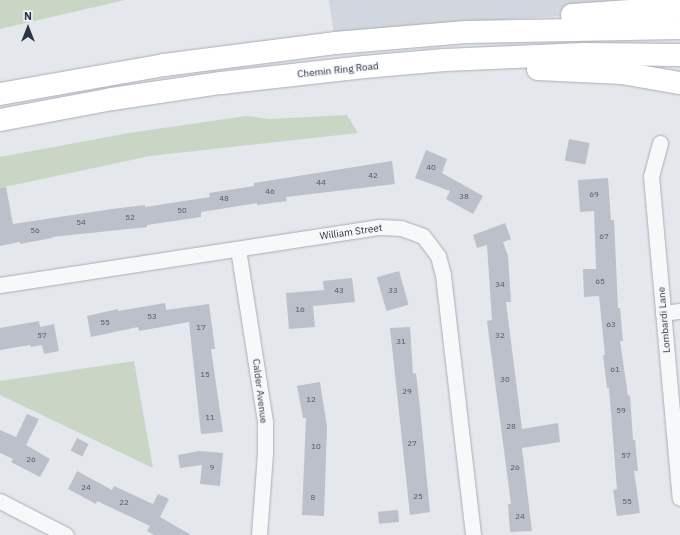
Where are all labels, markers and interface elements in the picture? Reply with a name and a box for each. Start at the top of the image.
north arrow [8,8,48,48]
text: N [24,9,32,23]
street label: Chemin Ring Road [297,60,379,80]
house number: 40 [426,163,436,173]
house number: 42 [368,171,378,181]
house number: 44 [316,178,326,188]
house number: 46 [265,187,275,197]
house number: 69 [589,190,599,200]
house number: 38 [459,192,469,202]
house number: 48 [219,194,229,204]
house number: 50 [177,206,187,216]
house number: 52 [125,213,135,223]
house number: 54 [76,218,86,228]
street label: William Street [319,222,383,242]
house number: 56 [30,226,40,236]
house number: 67 [599,232,609,242]
house number: 65 [595,277,605,287]
house number: 34 [495,280,505,290]
house number: 43 [334,286,344,296]
house number: 33 [388,286,398,296]
street label: Lombardi Lane [655,287,673,353]
house number: 16 [295,305,305,315]
house number: 53 [147,312,157,322]
house number: 55 [100,318,110,328]
house number: 63 [606,320,616,330]
house number: 17 [196,323,206,333]
house number: 57 [37,331,47,341]
house number: 32 [495,331,505,341]
house number: 31 [396,337,406,347]
street label: Calder Avenue [250,358,270,424]
house number: 61 [610,365,620,375]
house number: 15 [200,370,210,380]
house number: 30 [500,375,510,385]
house number: 29 [402,387,412,397]
house number: 12 [306,395,316,405]
house number: 59 [616,406,626,416]
house number: 11 [205,413,215,423]
house number: 28 [506,422,516,432]
house number: 27 [407,439,417,449]
house number: 10 [311,442,321,452]
house number: 57 [621,451,631,461]
house number: 26 [26,455,36,465]
house number: 9 [210,463,214,473]
house number: 26 [510,463,520,473]
house number: 24 [81,483,91,493]
house number: 25 [413,492,423,502]
house number: 8 [311,493,315,503]
house number: 55 [622,497,632,507]
house number: 22 [119,498,129,508]
house number: 24 [515,512,525,522]

